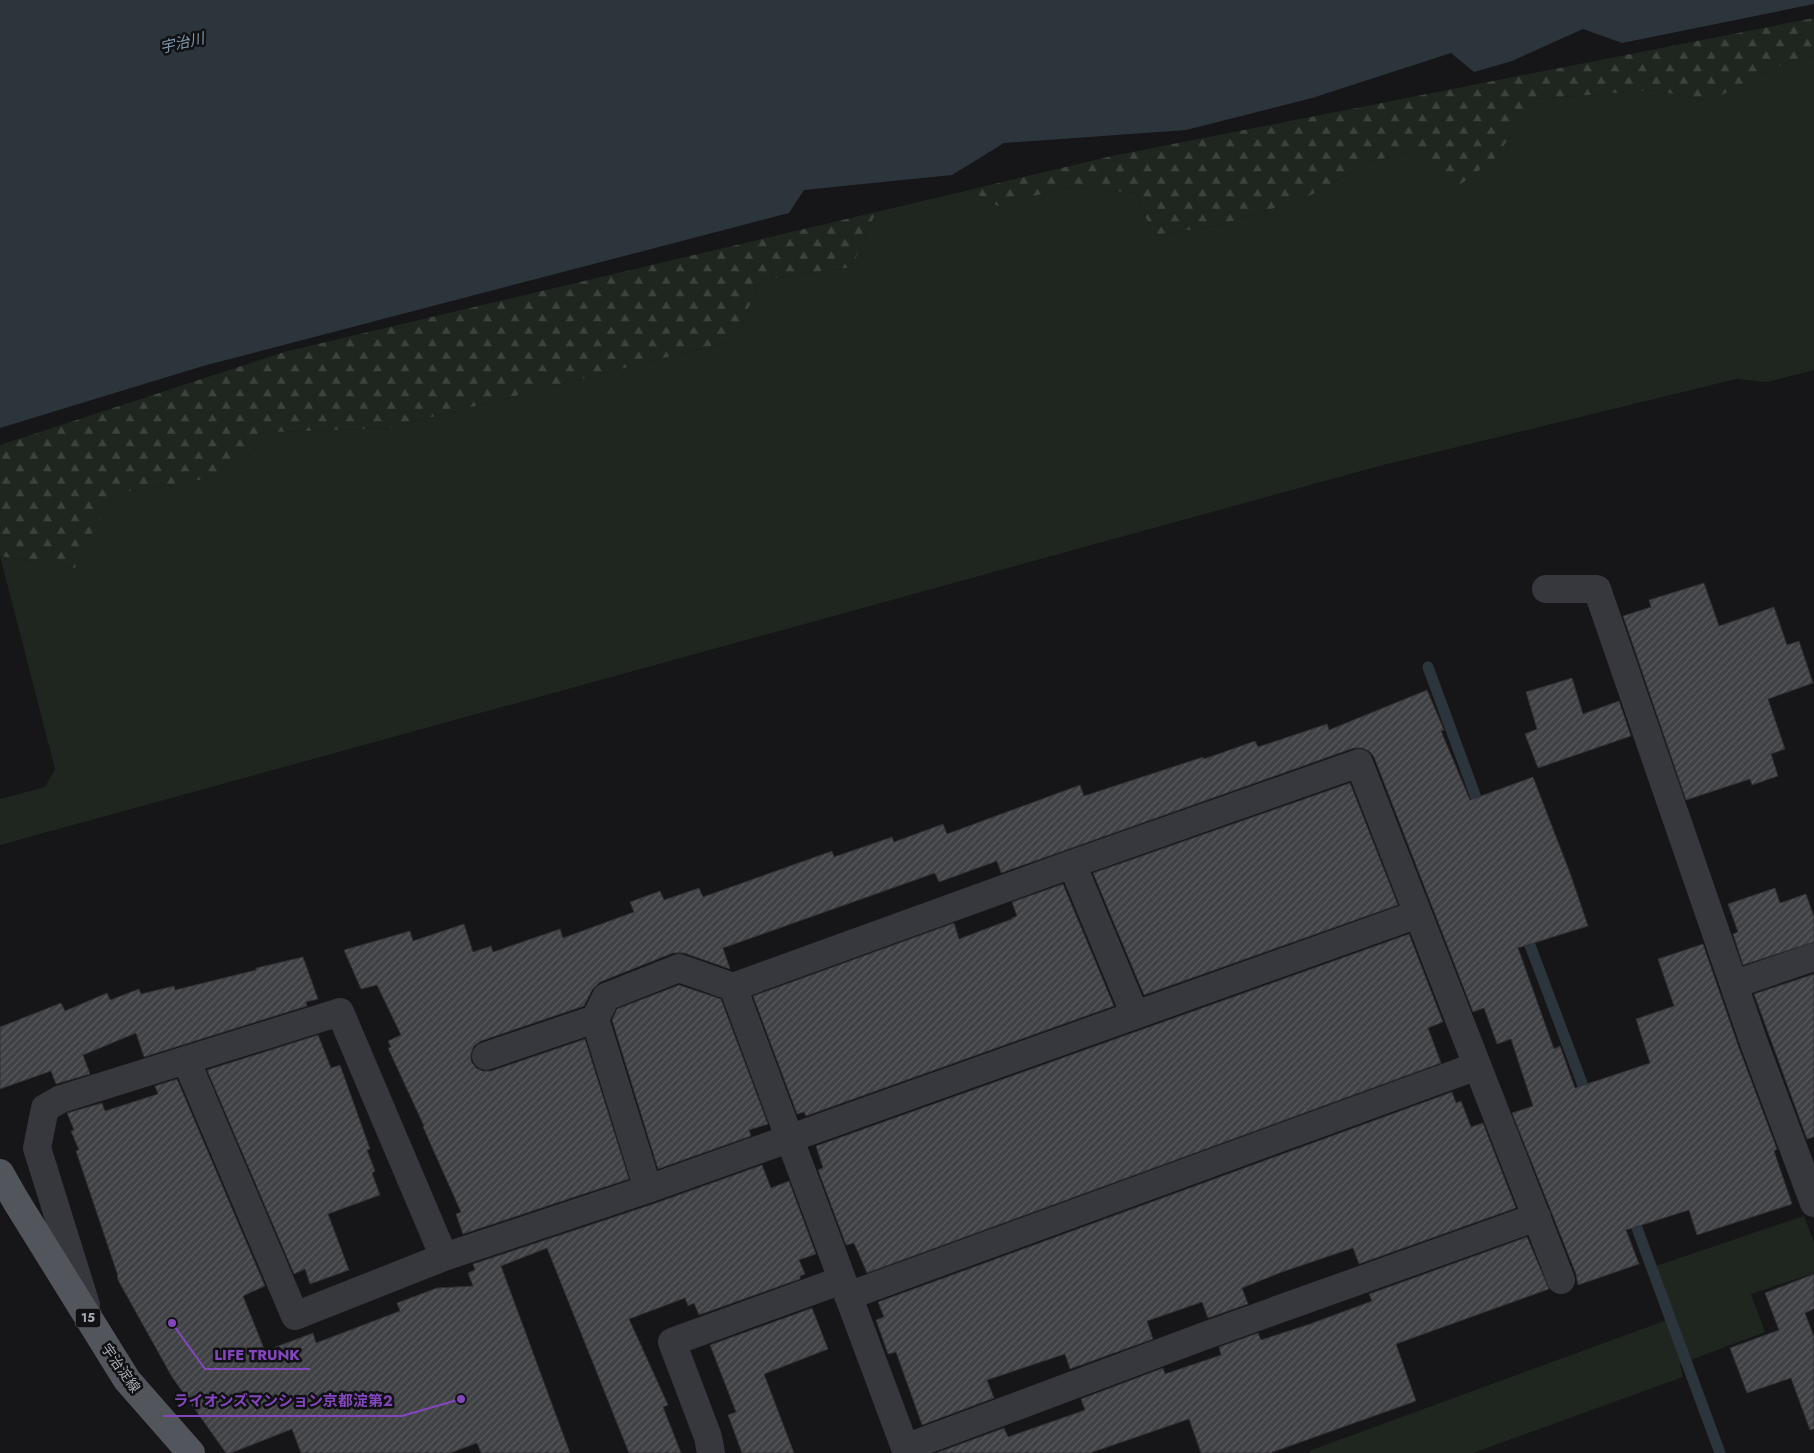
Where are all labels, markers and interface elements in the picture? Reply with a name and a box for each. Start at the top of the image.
water label: 宇治川 [158,27,208,59]
road number: 15 [76,1309,100,1328]
street label: 宇治淀線 [97,1339,145,1397]
callout: LIFE TRUNK [205,1339,310,1369]
text: LIFE TRUNK [214,1344,300,1366]
callout: ライオンズマンション京都淀第２ [163,1386,402,1416]
text: ライオンズマンション京都淀第２ [173,1390,393,1412]

